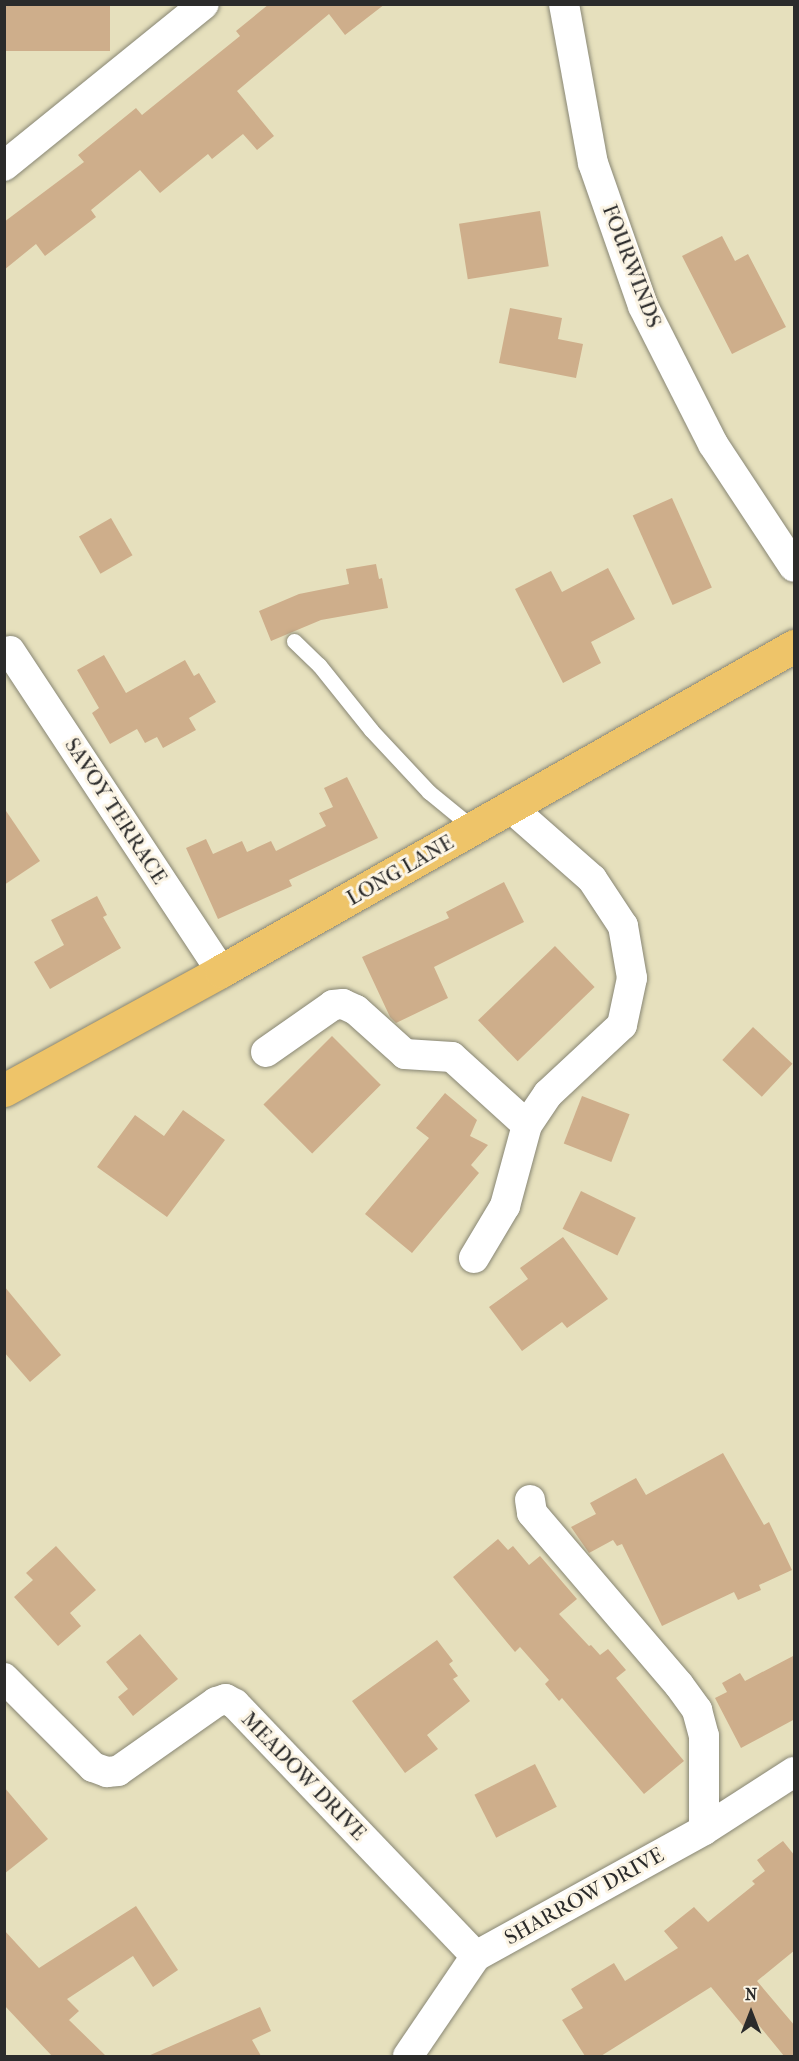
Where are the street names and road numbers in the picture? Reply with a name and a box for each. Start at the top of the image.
street label: FOURWINDS [597,201,667,331]
street label: SAVOY TERRACE [59,733,173,889]
street label: LONG LANE [342,829,458,911]
street label: MEADOW DRIVE [236,1707,372,1845]
street label: SHARROW DRIVE [500,1842,668,1950]

